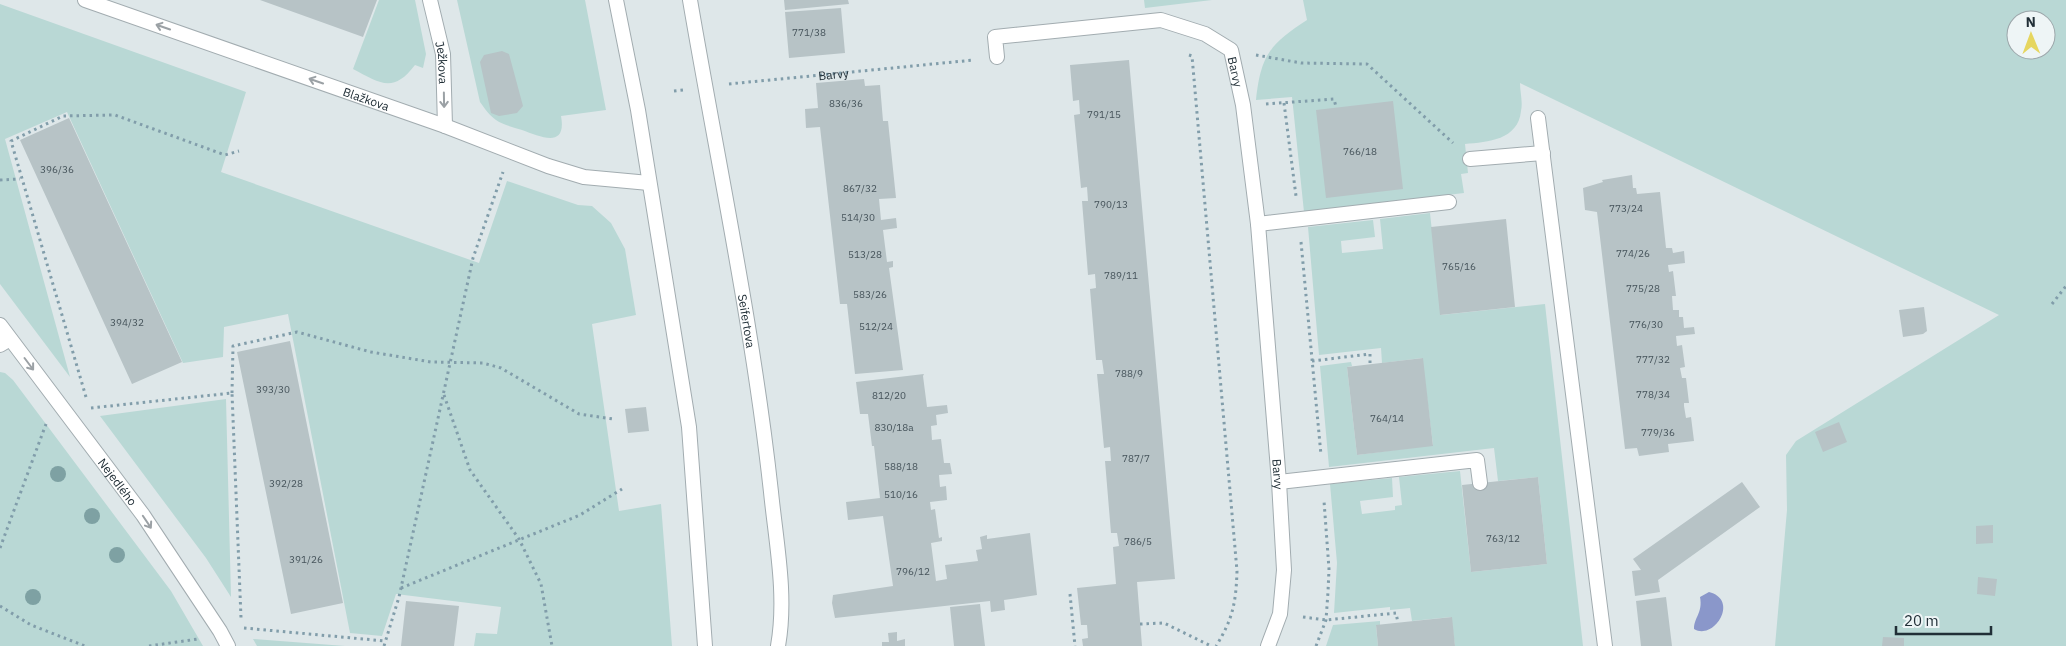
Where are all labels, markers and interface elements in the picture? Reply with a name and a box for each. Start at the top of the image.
north arrow [2006,10,2056,60]
text: N [2026,13,2036,31]
one-way arrow [155,22,171,31]
house number: 771/38 [792,26,826,39]
street label: Ježkova [433,39,451,85]
street label: Barvy [1225,55,1246,88]
street label: Barvy [817,65,850,83]
one-way arrow [309,76,324,85]
street label: Blažkova [341,83,392,114]
one-way arrow [439,91,449,107]
house number: 836/36 [829,97,863,110]
house number: 791/15 [1087,108,1121,121]
house number: 766/18 [1343,145,1377,158]
house number: 396/36 [40,163,74,176]
house number: 867/32 [843,182,877,195]
house number: 790/13 [1094,198,1128,211]
house number: 773/24 [1609,202,1643,215]
house number: 514/30 [841,211,875,224]
house number: 774/26 [1616,247,1650,260]
house number: 513/28 [848,248,882,261]
house number: 765/16 [1442,260,1476,273]
house number: 789/11 [1104,269,1138,282]
house number: 775/28 [1626,282,1660,295]
house number: 583/26 [853,288,887,301]
street label: Seifertova [735,293,759,350]
house number: 394/32 [110,316,144,329]
house number: 776/30 [1629,318,1663,331]
house number: 512/24 [859,320,893,333]
house number: 777/32 [1636,353,1670,366]
one-way arrow [24,357,35,370]
house number: 788/9 [1115,367,1143,380]
house number: 393/30 [256,383,290,396]
house number: 778/34 [1636,388,1670,401]
house number: 812/20 [872,389,906,402]
house number: 764/14 [1370,412,1404,425]
house number: 830/18a [874,421,914,434]
house number: 779/36 [1641,426,1675,439]
house number: 787/7 [1122,452,1150,465]
street label: Nejedlého [95,455,141,508]
street label: Barvy [1270,458,1287,490]
house number: 588/18 [884,460,918,473]
house number: 392/28 [269,477,303,490]
house number: 510/16 [884,488,918,501]
one-way arrow [142,515,153,529]
house number: 763/12 [1486,532,1520,545]
house number: 786/5 [1124,535,1152,548]
house number: 391/26 [289,553,323,566]
house number: 796/12 [896,565,930,578]
scale bar [1896,604,1991,636]
text: 20 m [1904,611,1939,630]

